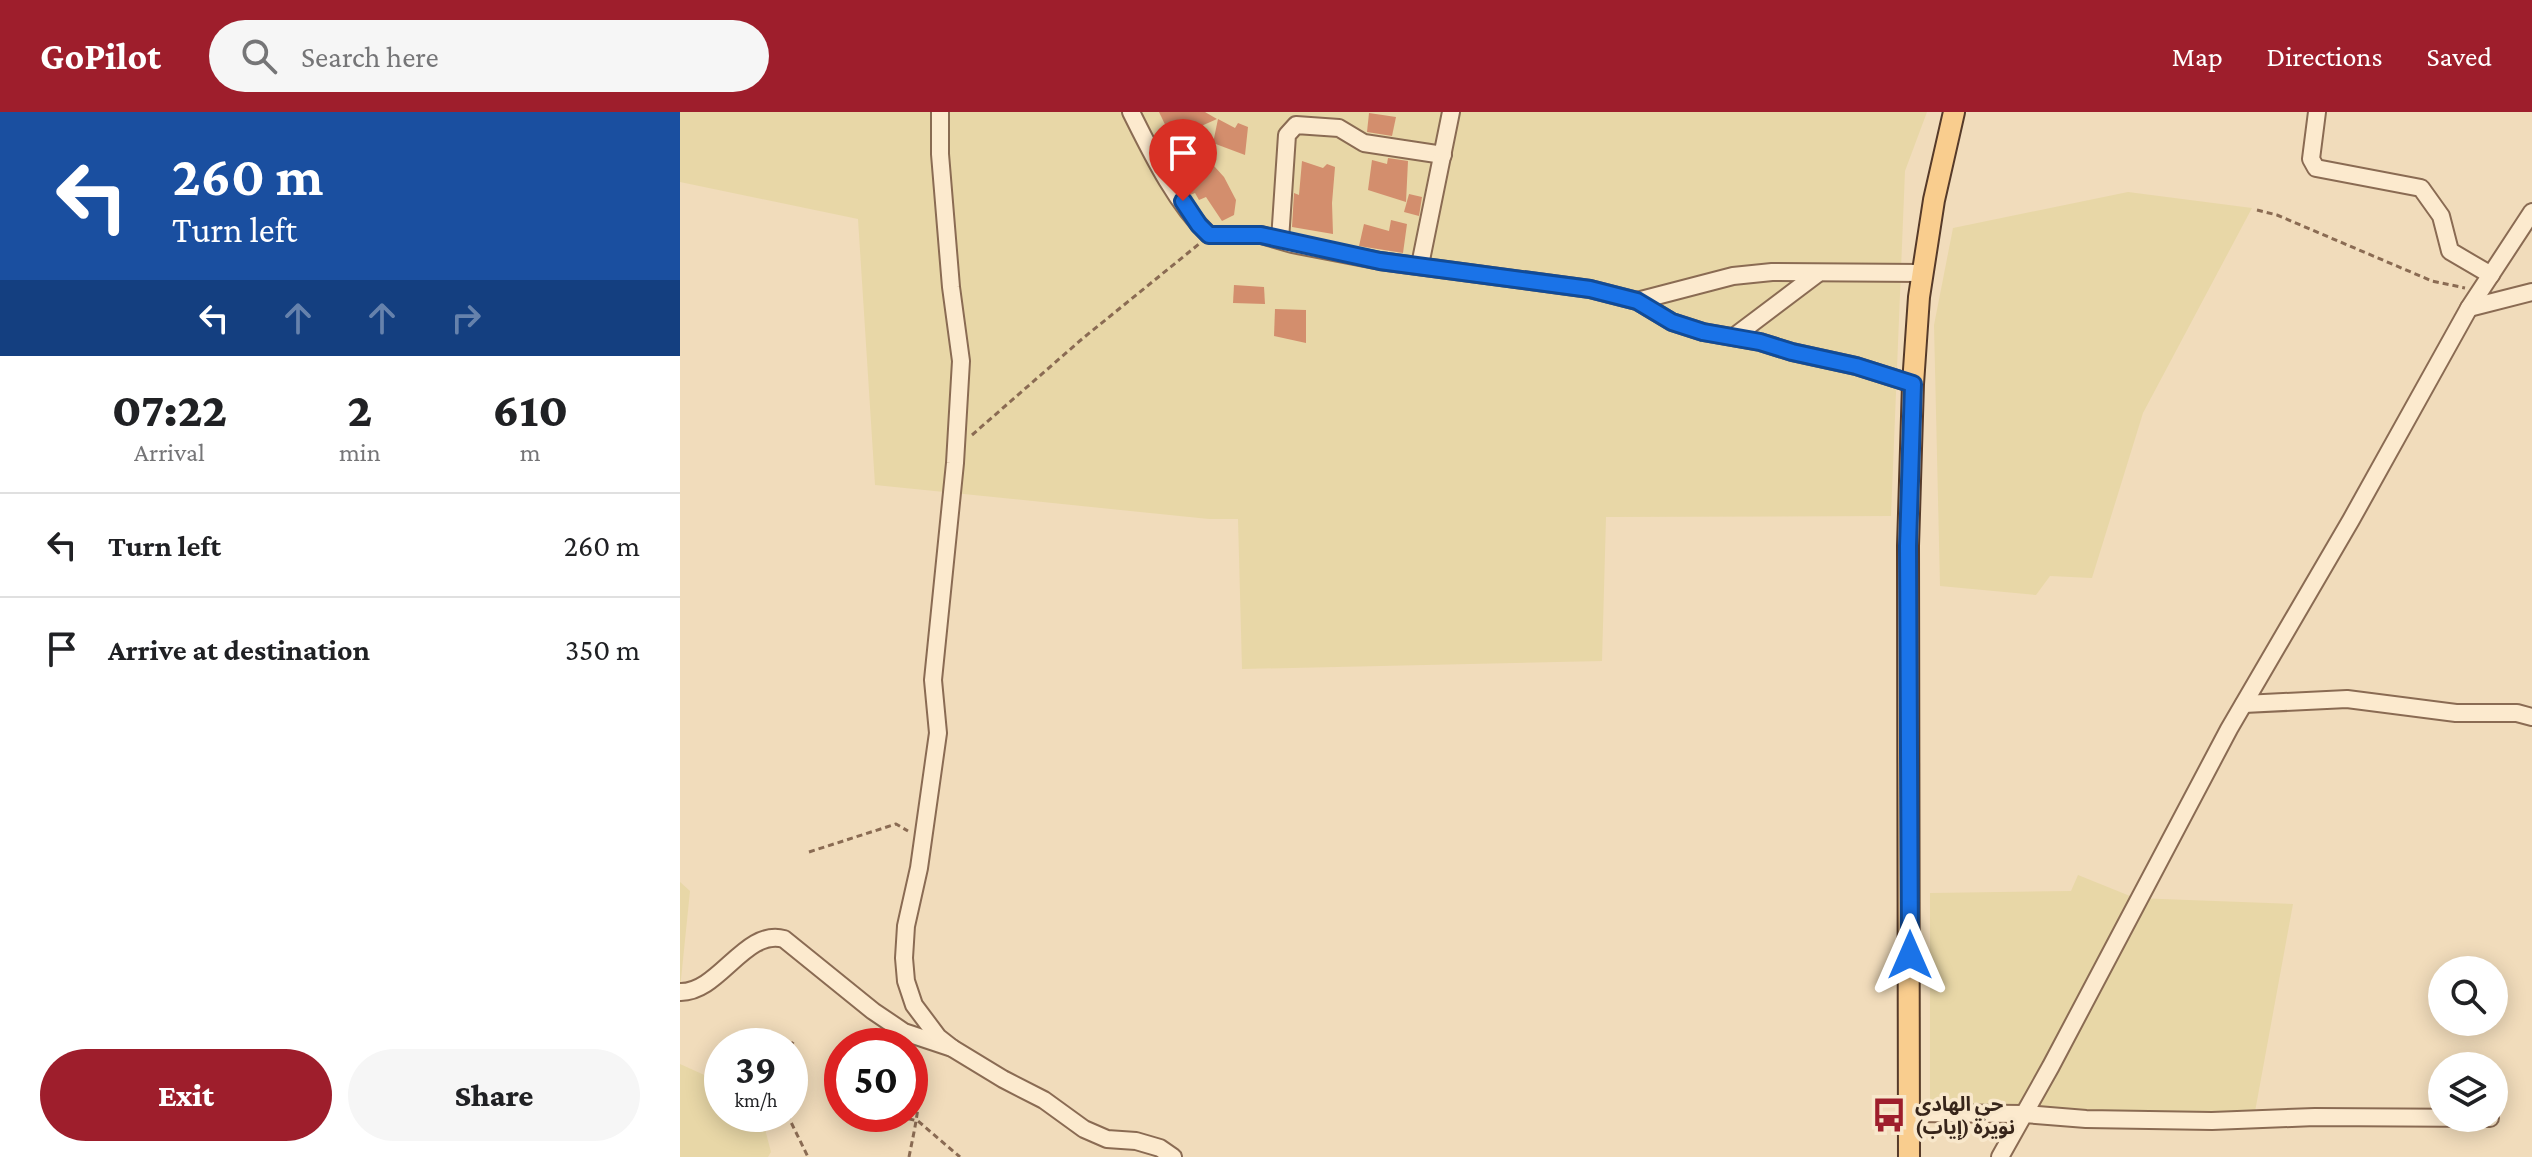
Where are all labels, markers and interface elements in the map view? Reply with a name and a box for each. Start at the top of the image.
search box [209,20,769,92]
icon: search [237,34,281,78]
text: GoPilot [40,35,161,77]
text: Search here [301,40,439,73]
text: Map [2172,41,2223,72]
text: Directions [2267,41,2382,72]
text: Saved [2426,41,2492,72]
pin [1149,119,1217,201]
icon: arrive [1161,131,1205,175]
icon: left [40,144,144,248]
text: 260 m [172,145,323,207]
text: Turn left [172,210,297,250]
icon: left [192,296,236,340]
icon: ahead [276,296,320,340]
icon: ahead [360,296,404,340]
icon: right [444,296,488,340]
text: 07:22 [112,383,227,436]
text: 2 [347,383,372,436]
text: 610 [493,383,568,436]
text: Arrival [134,438,205,467]
text: min [339,438,381,467]
text: m [520,438,541,467]
icon: left [40,523,84,567]
text: Turn left [108,529,221,562]
text: 260 m [564,529,640,562]
icon: arrive [40,627,84,671]
text: Arrive at destination [108,633,370,666]
text: 350 m [565,633,640,666]
position arrow [1868,913,1952,997]
map controls [2428,956,2508,1132]
button: search [2428,956,2508,1036]
speed limit sign: 50 [824,1028,928,1132]
text: 39 [735,1047,777,1092]
button: Exit [40,1049,332,1141]
button: Share [348,1049,640,1141]
button: layers [2428,1052,2508,1132]
text: km/h [734,1089,778,1111]
place label: حي الهادي نويرة (إياب) [1915,1093,2015,1141]
bus stop icon: حي الهادي نويرة (إياب) [1870,1096,1908,1134]

